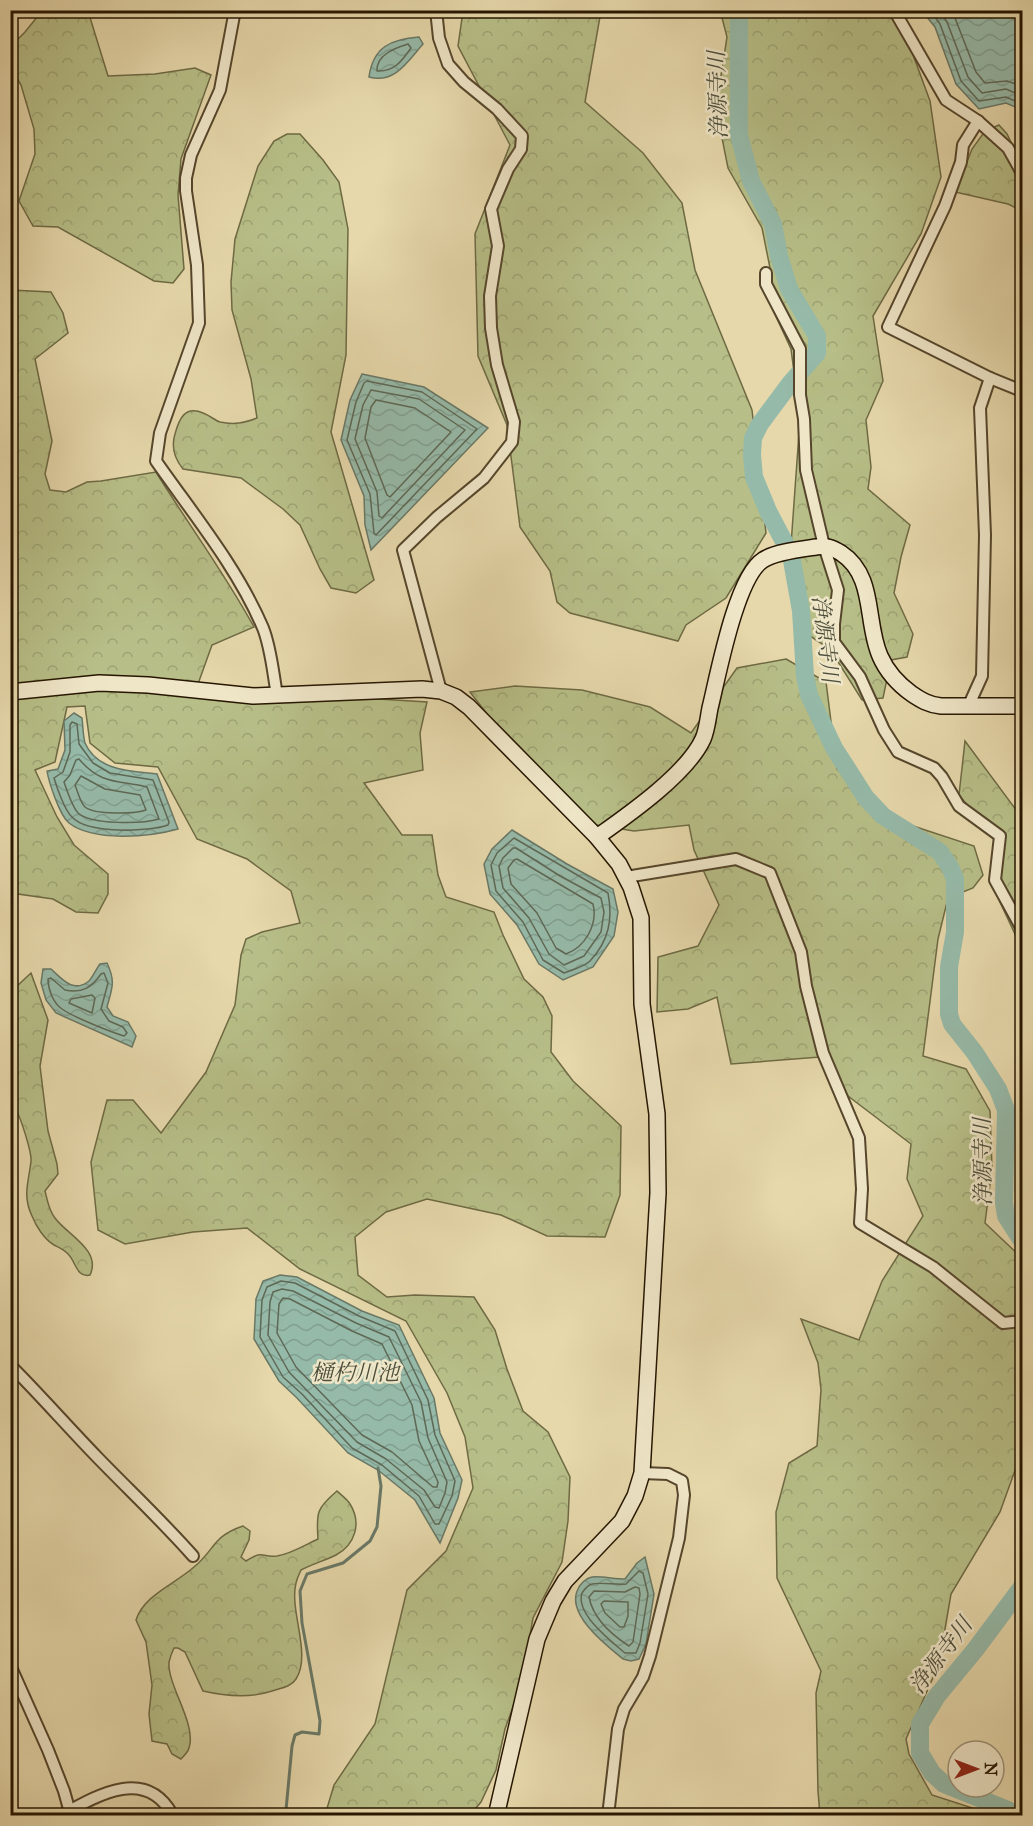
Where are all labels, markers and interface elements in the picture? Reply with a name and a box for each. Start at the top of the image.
water label: 浄源寺川 [702,49,733,139]
water label: 浄源寺川 [807,594,845,686]
water label: 浄源寺川 [968,1116,997,1206]
water label: 樋杓川池 [311,1359,402,1386]
water label: 浄源寺川 [903,1610,979,1699]
north arrow [946,1739,1006,1799]
text: N [981,1762,1000,1776]

